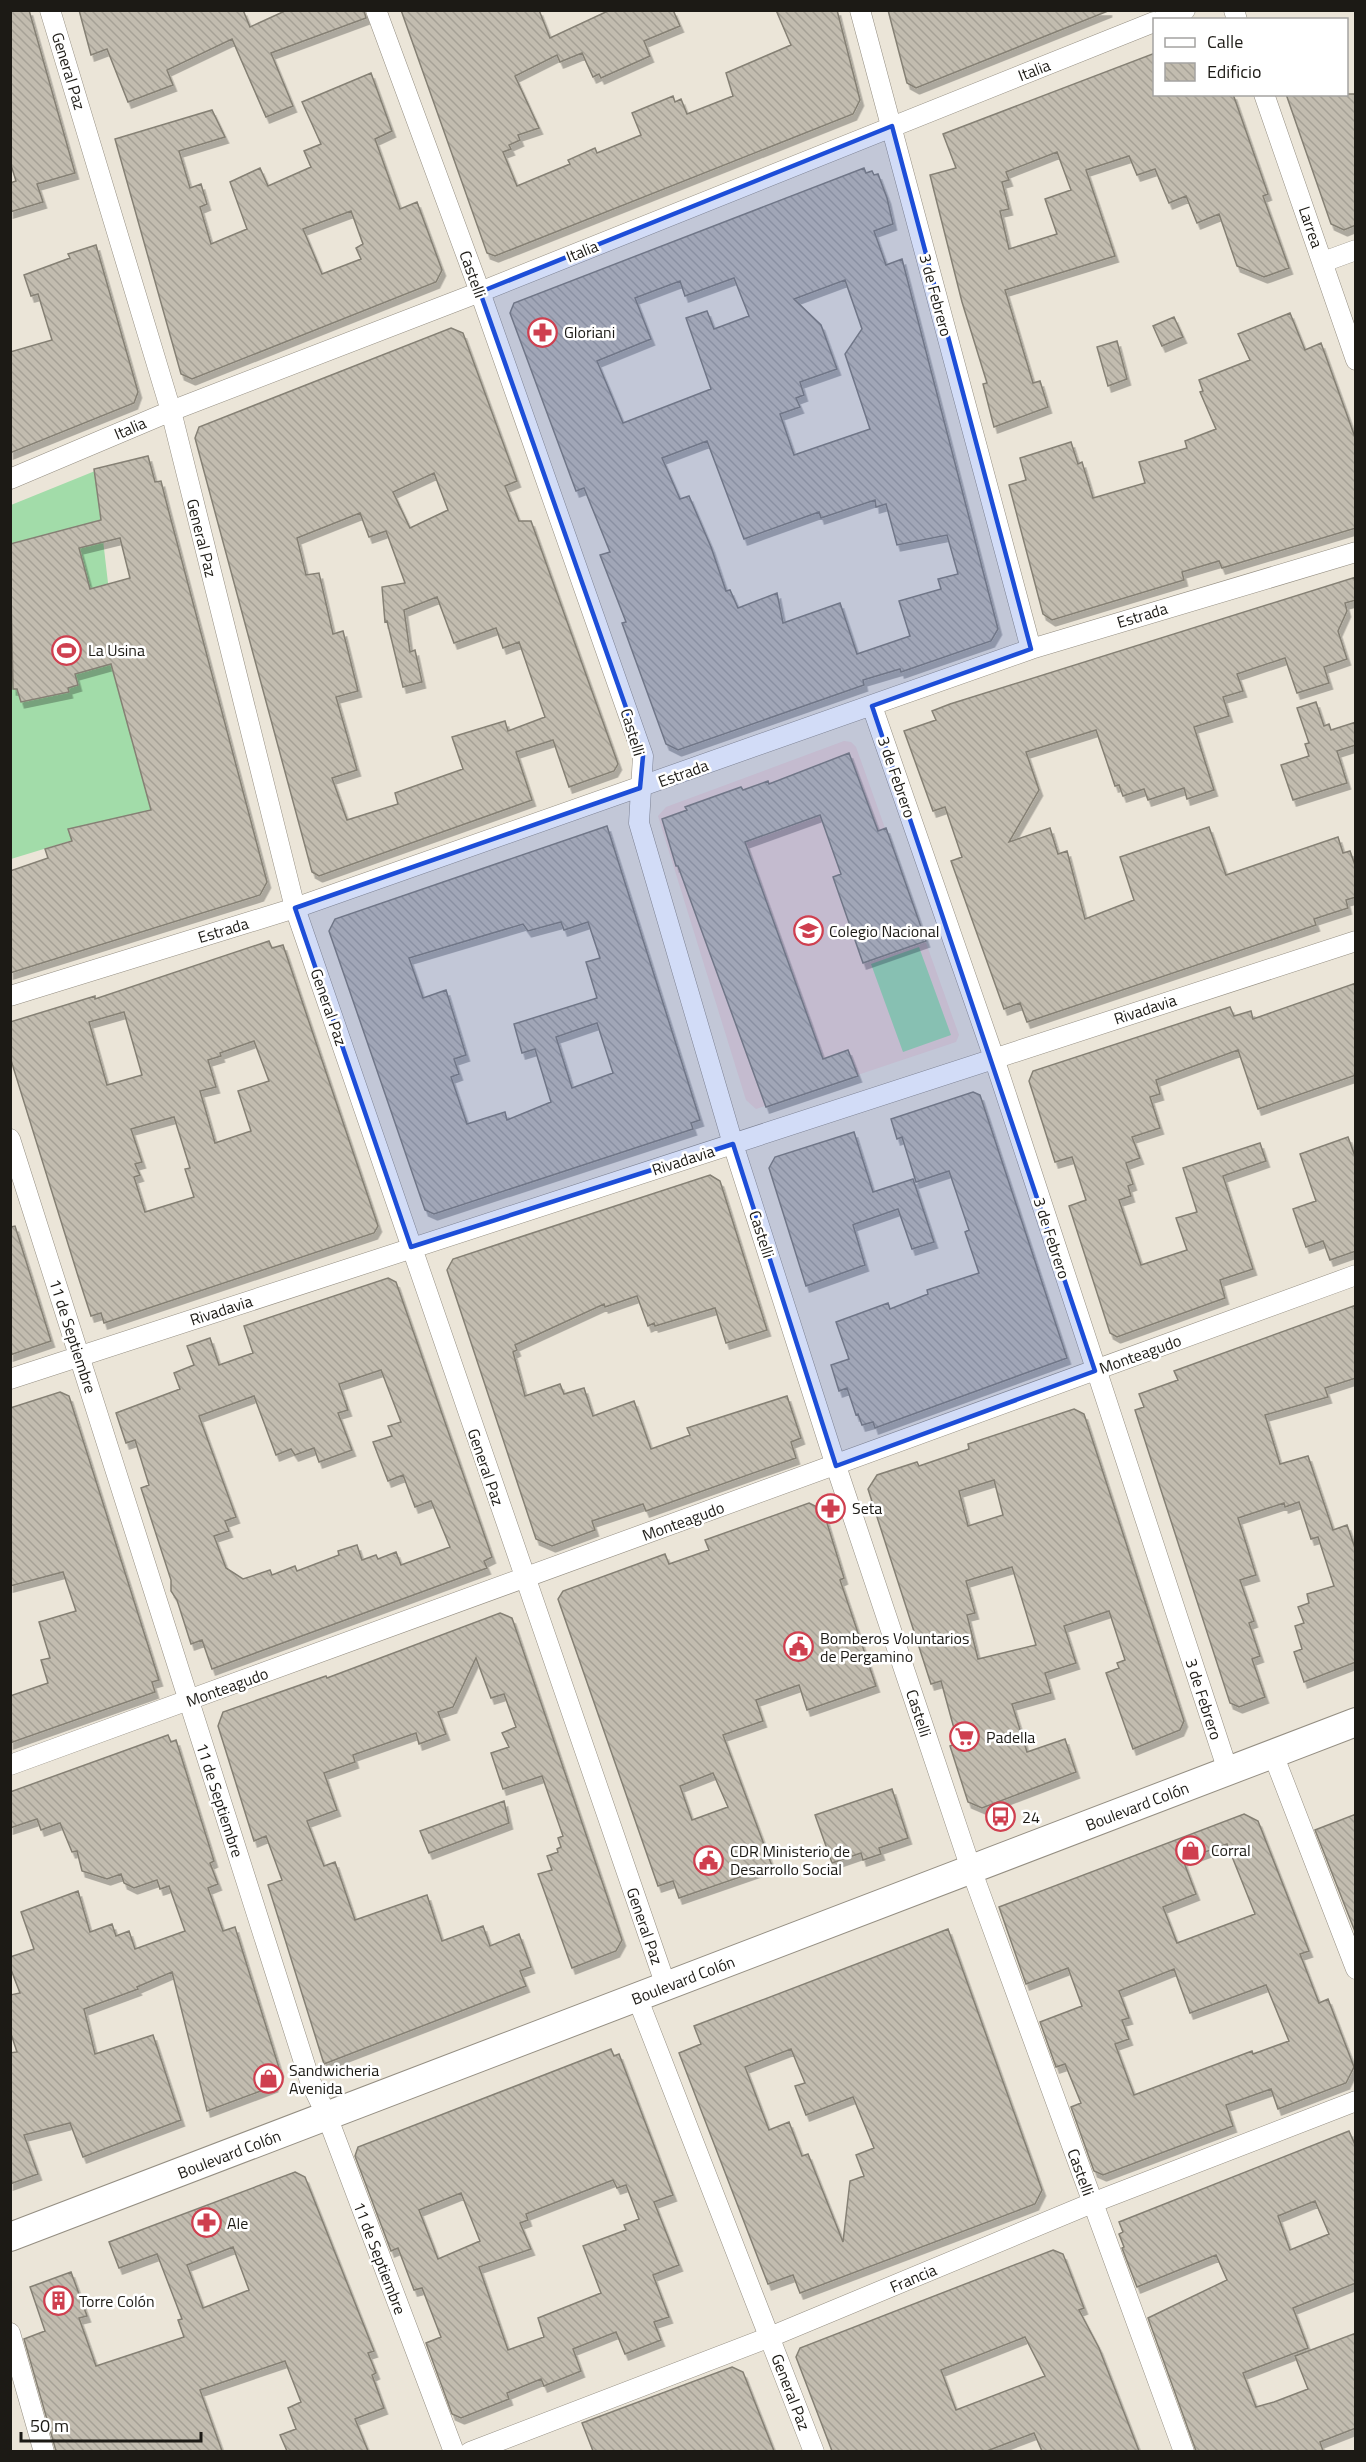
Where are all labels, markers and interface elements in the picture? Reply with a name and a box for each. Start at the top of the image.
legend [1153,18,1348,96]
text: Calle [1207,28,1243,55]
street label: General Paz [46,29,92,113]
street label: Italia [1014,53,1054,87]
text: Edificio [1207,58,1261,85]
street label: Larrea [1293,203,1329,251]
street label: Italia [562,234,602,268]
street label: Castelli [453,247,493,301]
street label: 3 de Febrero [913,251,959,339]
pharmacy icon: Gloriani [527,316,559,348]
place label: Gloriani [564,320,615,344]
street label: Italia [110,411,150,445]
street label: General Paz [181,496,223,580]
street label: Estrada [1114,596,1170,634]
sports icon: La Usina [51,634,83,666]
place label: La Usina [88,638,145,662]
street label: Castelli [614,705,652,759]
street label: 3 de Febrero [872,733,922,821]
street label: Estrada [654,753,712,793]
street label: Estrada [195,911,251,949]
school or university icon: Colegio Nacional [792,915,824,947]
place label: Colegio Nacional [829,919,940,943]
street label: General Paz [305,965,353,1049]
street label: Rivadavia [1111,988,1179,1030]
street label: Rivadavia [649,1139,717,1181]
street label: 3 de Febrero [1028,1194,1076,1282]
street label: Castelli [743,1207,781,1261]
street label: 11 de Septiembre [43,1276,103,1396]
street label: Rivadavia [187,1289,255,1331]
street label: Monteagudo [1096,1328,1184,1380]
street label: General Paz [462,1425,510,1509]
pharmacy icon: Seta [815,1492,847,1524]
street label: Monteagudo [639,1495,727,1547]
place label: Seta [852,1496,882,1520]
place label: Bomberos Voluntarios de Pergamino [820,1626,970,1668]
public building icon: Bomberos Voluntarios de Pergamino [783,1631,815,1663]
street label: 3 de Febrero [1180,1655,1228,1743]
street label: Monteagudo [183,1661,271,1713]
street label: Castelli [900,1686,938,1740]
supermarket icon: Padella [949,1721,981,1753]
place label: Padella [986,1725,1035,1749]
street label: 11 de Septiembre [190,1740,250,1860]
street label: Boulevard Colón [1082,1775,1192,1837]
bus stop icon: 24 [985,1801,1017,1833]
place label: 24 [1022,1805,1040,1829]
shop icon: Corral [1174,1834,1206,1866]
place label: Corral [1211,1838,1251,1862]
place label: CDR Ministerio de Desarrollo Social [730,1839,850,1881]
public building icon: CDR Ministerio de Desarrollo Social [693,1844,725,1876]
street label: General Paz [621,1884,669,1968]
street label: Boulevard Colón [628,1949,738,2011]
place label: Sandwicheria Avenida [289,2058,379,2100]
shop icon: Sandwicheria Avenida [252,2063,284,2095]
street label: Boulevard Colón [174,2123,284,2185]
street label: Castelli [1061,2145,1101,2199]
street label: 11 de Septiembre [347,2198,413,2318]
pharmacy icon: Ale [190,2207,222,2239]
place label: Ale [227,2211,248,2235]
street label: Francia [886,2257,940,2299]
building icon: Torre Colón [42,2285,74,2317]
place label: Torre Colón [79,2289,155,2313]
street label: General Paz [765,2350,817,2434]
scale bar [21,2405,201,2443]
text: 50 m [30,2412,69,2439]

